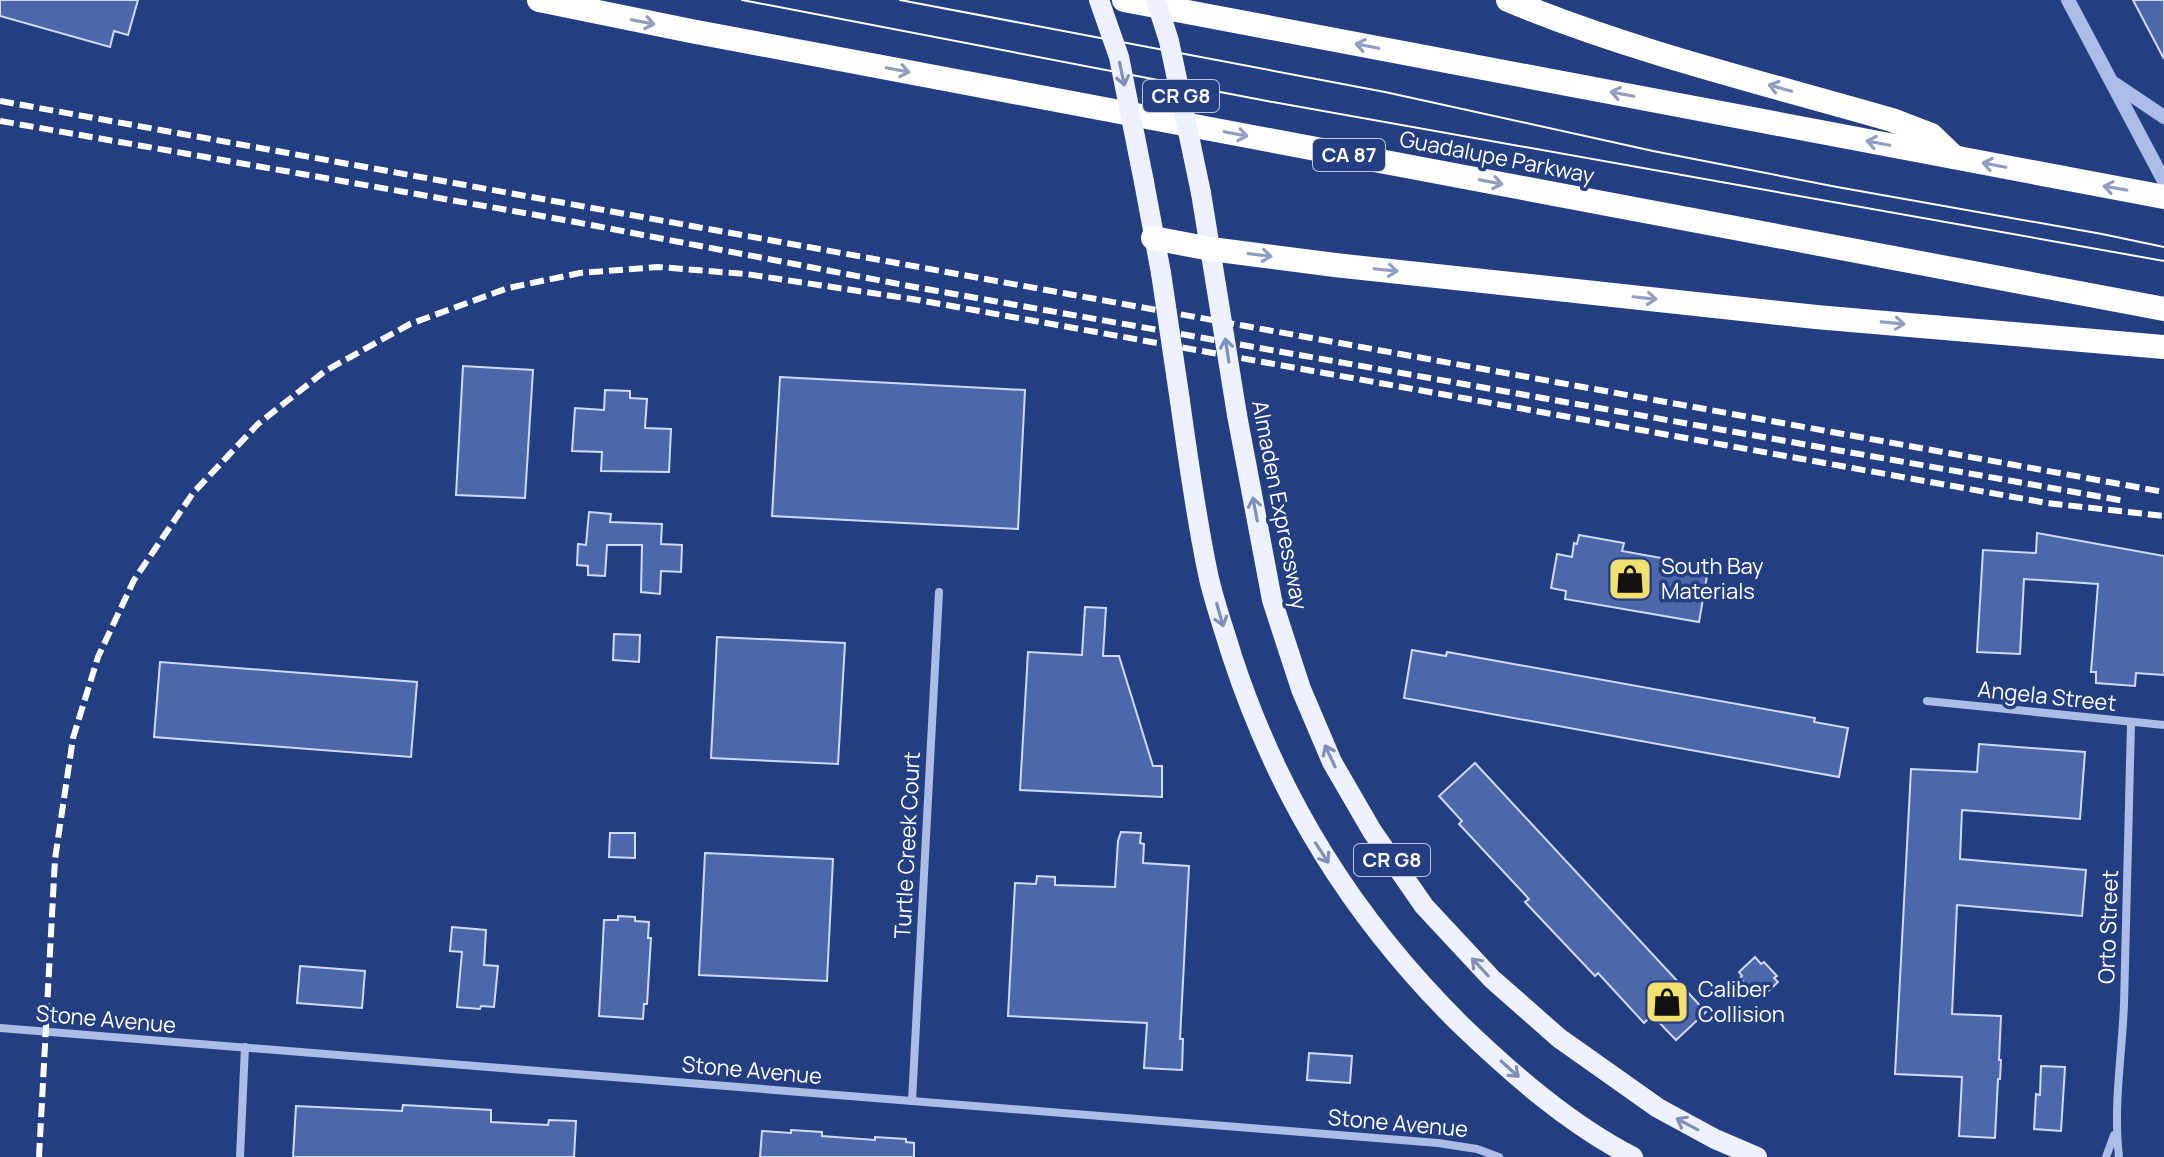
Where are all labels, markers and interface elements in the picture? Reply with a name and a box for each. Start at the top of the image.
one-way arrow [629,15,655,30]
one-way arrow [1354,38,1380,53]
one-way arrow [1115,61,1130,87]
one-way arrow [885,64,910,79]
road number: CR G8 [1143,80,1219,112]
one-way arrow [1768,80,1794,95]
one-way arrow [1610,86,1635,101]
street label: Guadalupe Parkway [1397,123,1597,191]
one-way arrow [1223,127,1248,142]
one-way arrow [1865,134,1891,149]
road number: CA 87 [1313,139,1385,171]
one-way arrow [1982,157,2007,172]
one-way arrow [1478,176,1504,191]
one-way arrow [2103,179,2128,194]
one-way arrow [1247,248,1272,263]
one-way arrow [1372,263,1399,278]
one-way arrow [1631,291,1657,306]
one-way arrow [1879,316,1906,331]
one-way arrow [1218,338,1233,363]
street label: Almaden Expressway [1245,398,1315,613]
one-way arrow [1246,496,1261,522]
place label: South Bay Materials [1661,551,1764,606]
shop icon: South Bay Materials [1606,555,1654,603]
one-way arrow [1213,601,1228,627]
street label: Angela Street [1976,674,2118,718]
one-way arrow [1322,745,1337,769]
street label: Turtle Creek Court [887,751,927,939]
one-way arrow [1314,841,1331,863]
road number: CR G8 [1354,844,1430,876]
street label: Orto Street [2091,869,2125,985]
one-way arrow [1471,957,1490,977]
place label: Caliber Collision [1698,974,1785,1029]
shop icon: Caliber Collision [1643,978,1691,1026]
street label: Stone Avenue [35,998,177,1040]
street label: Stone Avenue [681,1049,823,1091]
one-way arrow [1499,1060,1519,1078]
street label: Stone Avenue [1327,1102,1469,1144]
one-way arrow [1675,1115,1699,1131]

